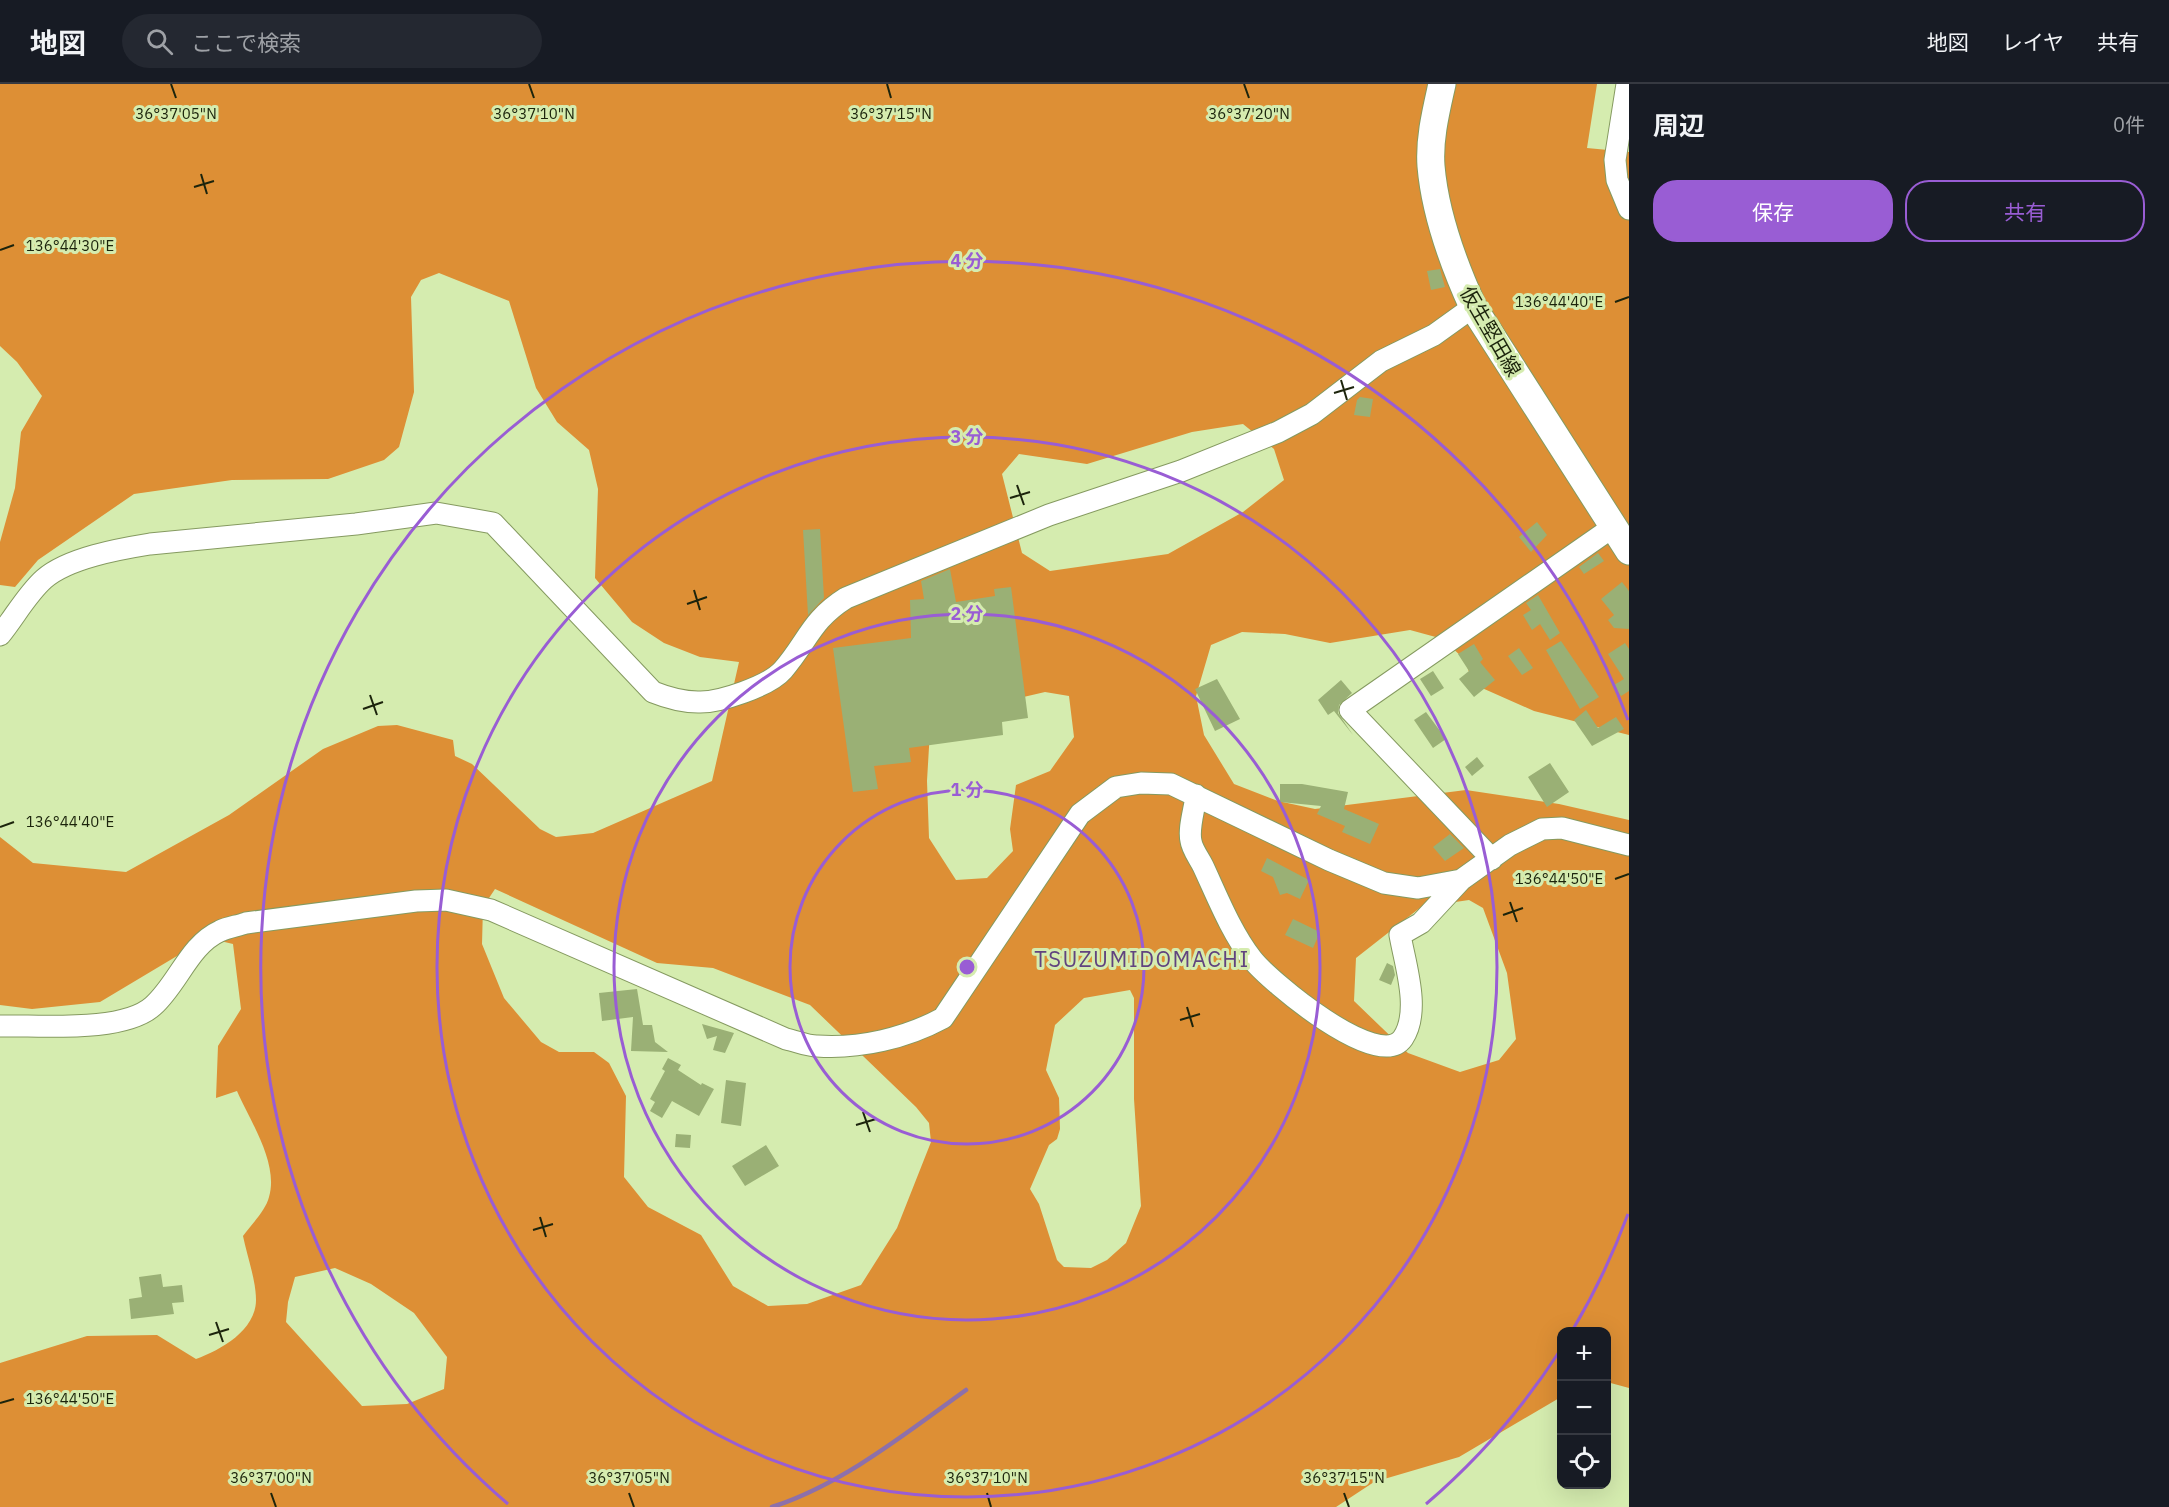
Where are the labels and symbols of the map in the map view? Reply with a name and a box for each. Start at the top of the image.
text: 36°37'05"N [135,104,217,123]
text: 36°37'10"N [493,104,575,123]
text: 36°37'15"N [850,104,932,123]
text: 36°37'20"N [1208,104,1290,123]
text: 136°44'30"E [26,236,114,255]
text: 4 分 [950,249,984,272]
street label: 仮生堅田線 [1454,281,1528,381]
text: 136°44'40"E [1515,292,1603,311]
text: 3 分 [950,425,984,448]
text: 2 分 [950,602,984,625]
text: 1 分 [950,778,984,801]
text: 136°44'40"E [26,812,114,831]
text: 136°44'50"E [1515,869,1603,888]
district label: TSUZUMIDOMACHI [1034,944,1250,973]
centre of rings [957,957,977,977]
text: 136°44'50"E [26,1389,114,1408]
text: 36°37'00"N [230,1468,312,1487]
text: 36°37'05"N [588,1468,670,1487]
text: 36°37'10"N [946,1468,1028,1487]
text: 36°37'15"N [1303,1468,1385,1487]

